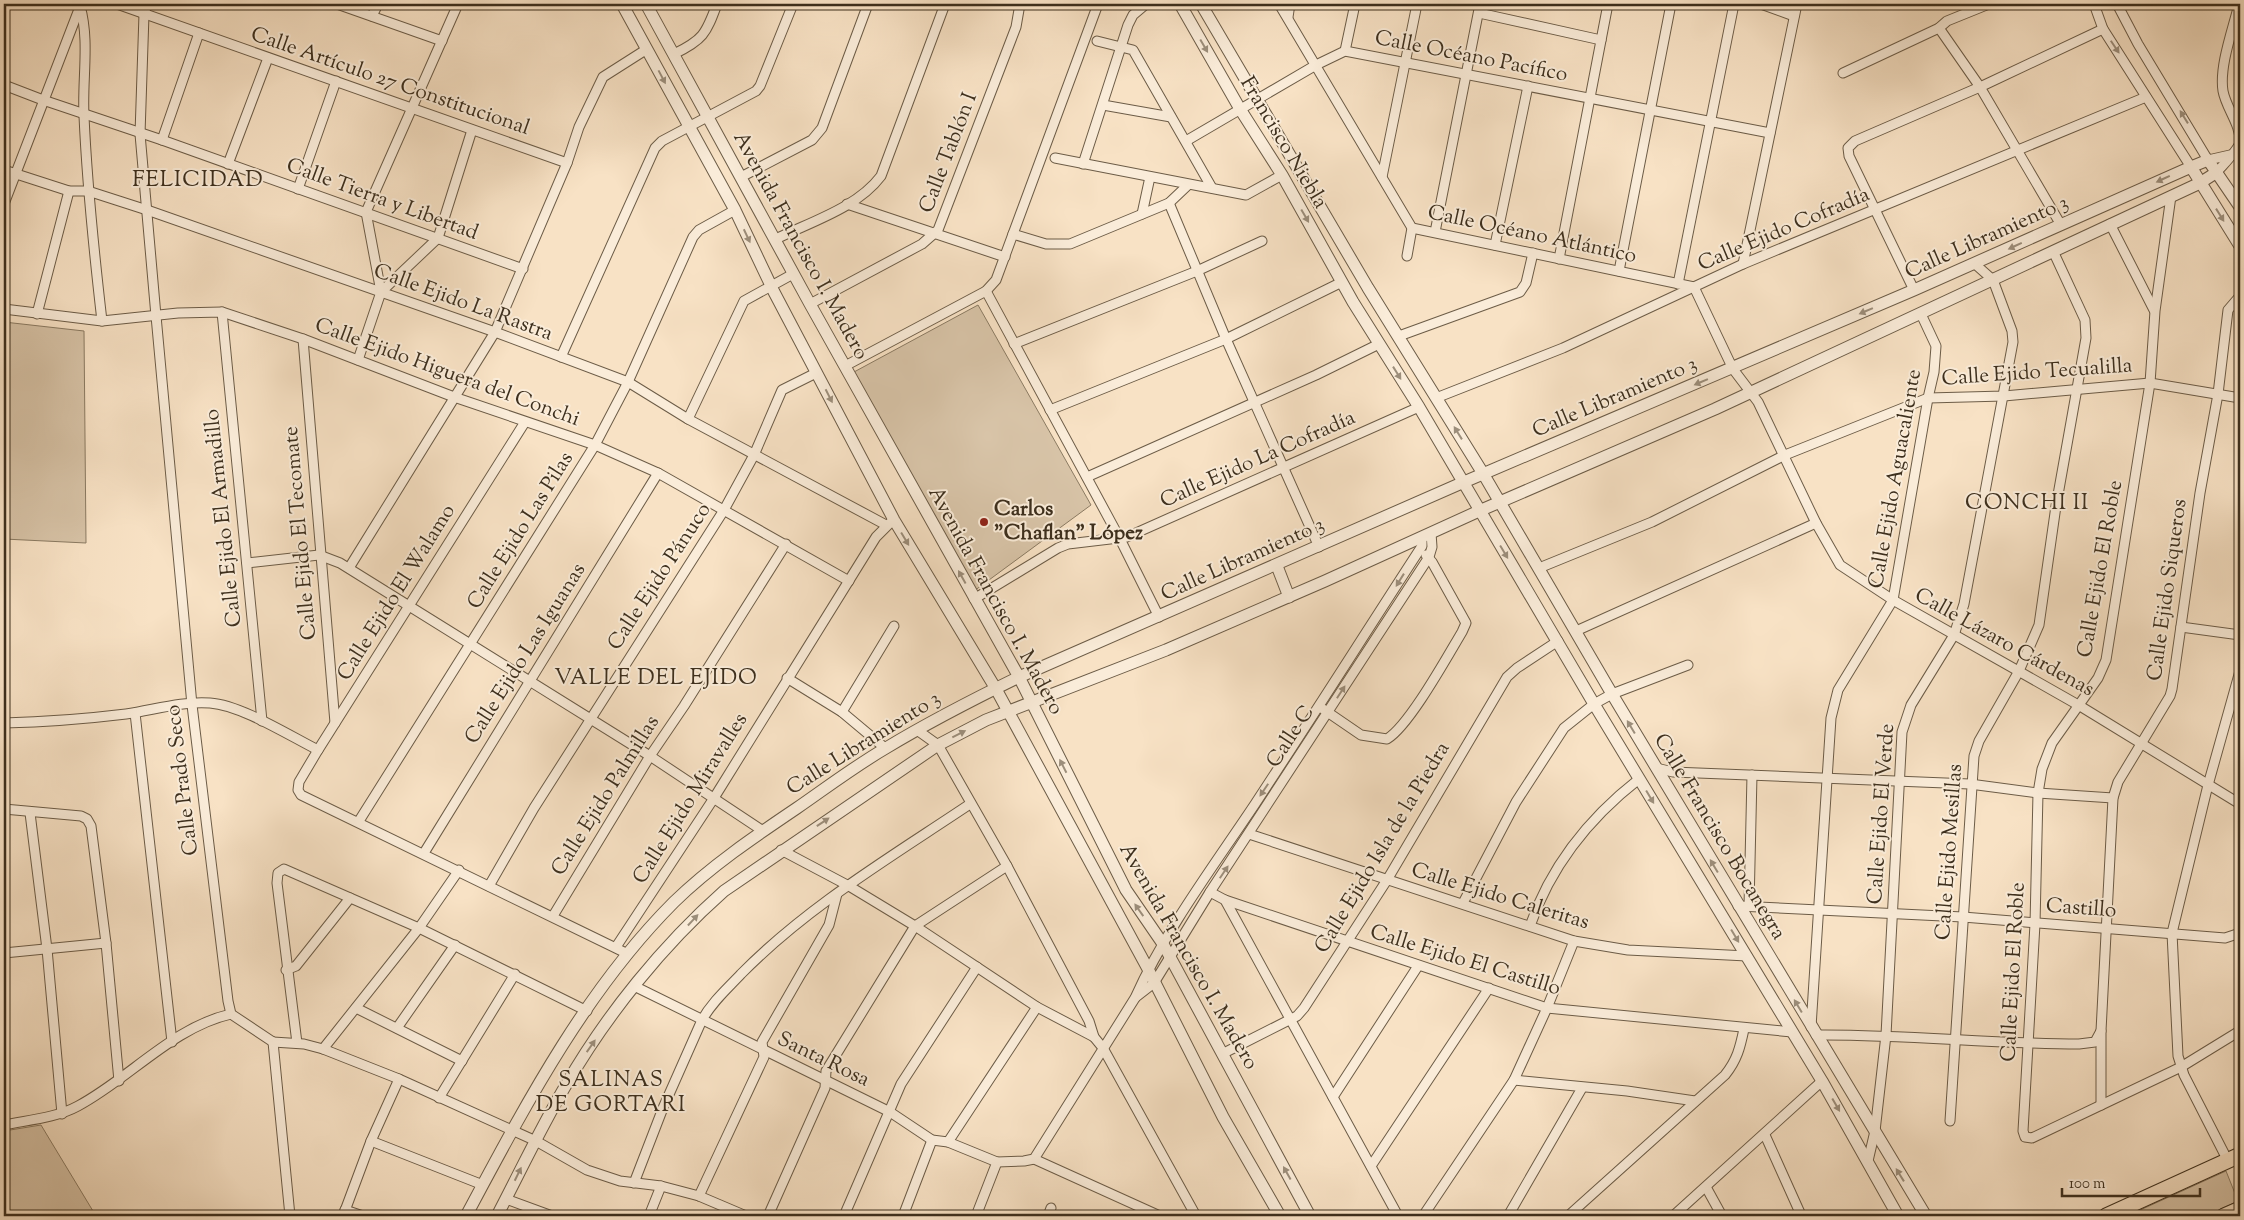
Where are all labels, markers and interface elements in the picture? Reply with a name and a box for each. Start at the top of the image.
street label: Calle Artículo 27 Constitucional [246,20,534,144]
street label: Calle Océano Pacífico [1372,24,1570,90]
one-way arrow [1200,39,1209,53]
one-way arrow [2110,40,2120,54]
one-way arrow [658,70,666,85]
street label: Francisco Niebla [1232,71,1334,215]
street label: Calle Tablón I [912,88,986,218]
one-way arrow [2179,111,2189,124]
street label: Avenida Francisco I. Madero [725,126,875,366]
street label: Calle Tierra y Libertad [282,151,482,249]
district label: FELICIDAD [132,165,264,197]
one-way arrow [2156,176,2170,184]
street label: Calle Ejido Cofradía [1693,180,1875,280]
street label: Calle Libramiento 3 [1900,188,2074,288]
street label: Calle Océano Atlántico [1425,198,1639,272]
one-way arrow [2216,208,2225,221]
one-way arrow [1301,209,1309,223]
one-way arrow [744,229,752,243]
one-way arrow [2008,242,2022,250]
street label: Calle Ejido La Rastra [369,257,557,349]
one-way arrow [1859,308,1873,316]
street label: Calle Ejido Higuera del Conchi [310,311,584,435]
street label: Calle Libramiento 3 [1528,350,1702,446]
street label: Calle Ejido Tecualilla [1941,351,2134,395]
one-way arrow [1393,366,1402,379]
street label: Calle Ejido Aguacaliente [1862,367,1930,591]
one-way arrow [1694,379,1708,387]
one-way arrow [825,389,833,403]
street label: Calle Ejido La Cofradía [1156,403,1361,517]
street label: Calle Ejido El Armadillo [198,407,250,629]
street label: Calle Ejido El Tecomate [277,425,325,641]
one-way arrow [1454,427,1463,440]
street label: Calle Ejido Las Pilas [460,447,582,615]
street label: Calle Ejido El Roble [2071,478,2131,660]
street label: Avenida Francisco I. Madero [920,481,1070,721]
district label: CONCHI II [1965,488,2089,520]
place label: Carlos "Chaflan" López [994,495,1143,549]
street label: Calle Ejido Pánuco [601,497,719,657]
street label: Calle Ejido Siqueros [2140,497,2196,683]
street label: Calle Ejido El Walamo [330,499,464,687]
street label: Calle Libramiento 3 [1156,510,1330,610]
marker: Carlos "Chaflan" López [978,516,990,528]
one-way arrow [901,533,910,546]
one-way arrow [1500,546,1509,559]
street label: Calle Ejido Las Iguanas [458,558,594,750]
one-way arrow [958,570,966,584]
one-way arrow [1396,574,1405,587]
street label: Calle Lázaro Cárdenas [1909,581,2099,705]
district label: VALLE DEL EJIDO [554,663,758,695]
street label: Calle Libramiento 3 [781,685,947,803]
one-way arrow [1336,685,1346,699]
street label: Calle C [1260,700,1322,774]
street label: Calle Prado Seco [159,703,207,857]
street label: Calle Ejido Miravalles [626,708,756,890]
street label: Calle Ejido Palmillas [544,710,668,882]
one-way arrow [1627,720,1636,733]
street label: Calle Ejido El Verde [1861,723,1903,905]
street label: Calle Francisco Bocanegra [1645,728,1793,946]
one-way arrow [952,730,966,738]
street label: Calle Ejido Isla de la Piedra [1308,736,1458,959]
one-way arrow [1059,759,1067,774]
street label: Calle Ejido Mesillas [1929,763,1971,941]
one-way arrow [1259,783,1269,797]
one-way arrow [1646,790,1655,803]
one-way arrow [816,817,829,827]
street label: Avenida Francisco I. Madero [1111,838,1265,1076]
street label: Calle Ejido Caleritas [1407,856,1593,938]
one-way arrow [1710,860,1719,873]
one-way arrow [1219,865,1228,879]
street label: Calle Ejido El Roble [1994,881,2034,1063]
street label: Castillo [2045,892,2117,926]
one-way arrow [1135,903,1144,916]
one-way arrow [687,914,699,926]
street label: Calle Ejido El Castillo [1366,918,1564,1004]
one-way arrow [1730,929,1739,942]
one-way arrow [1794,999,1803,1012]
street label: Santa Rosa [772,1025,875,1095]
one-way arrow [586,1039,596,1053]
district label: SALINAS DE GORTARI [536,1065,686,1122]
one-way arrow [1831,1099,1840,1112]
scale bar [2062,1165,2199,1197]
one-way arrow [1283,1166,1291,1181]
one-way arrow [514,1167,522,1182]
one-way arrow [1895,1168,1905,1181]
text: 100 m [2069,1174,2106,1195]

